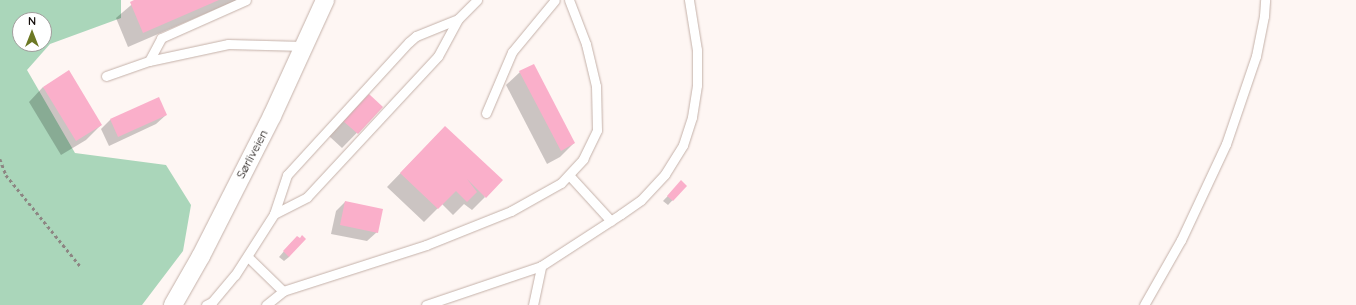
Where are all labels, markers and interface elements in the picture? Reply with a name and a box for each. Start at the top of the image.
north arrow [12,12,52,52]
text: N [28,14,36,28]
street label: Sørliveien [233,127,271,181]

